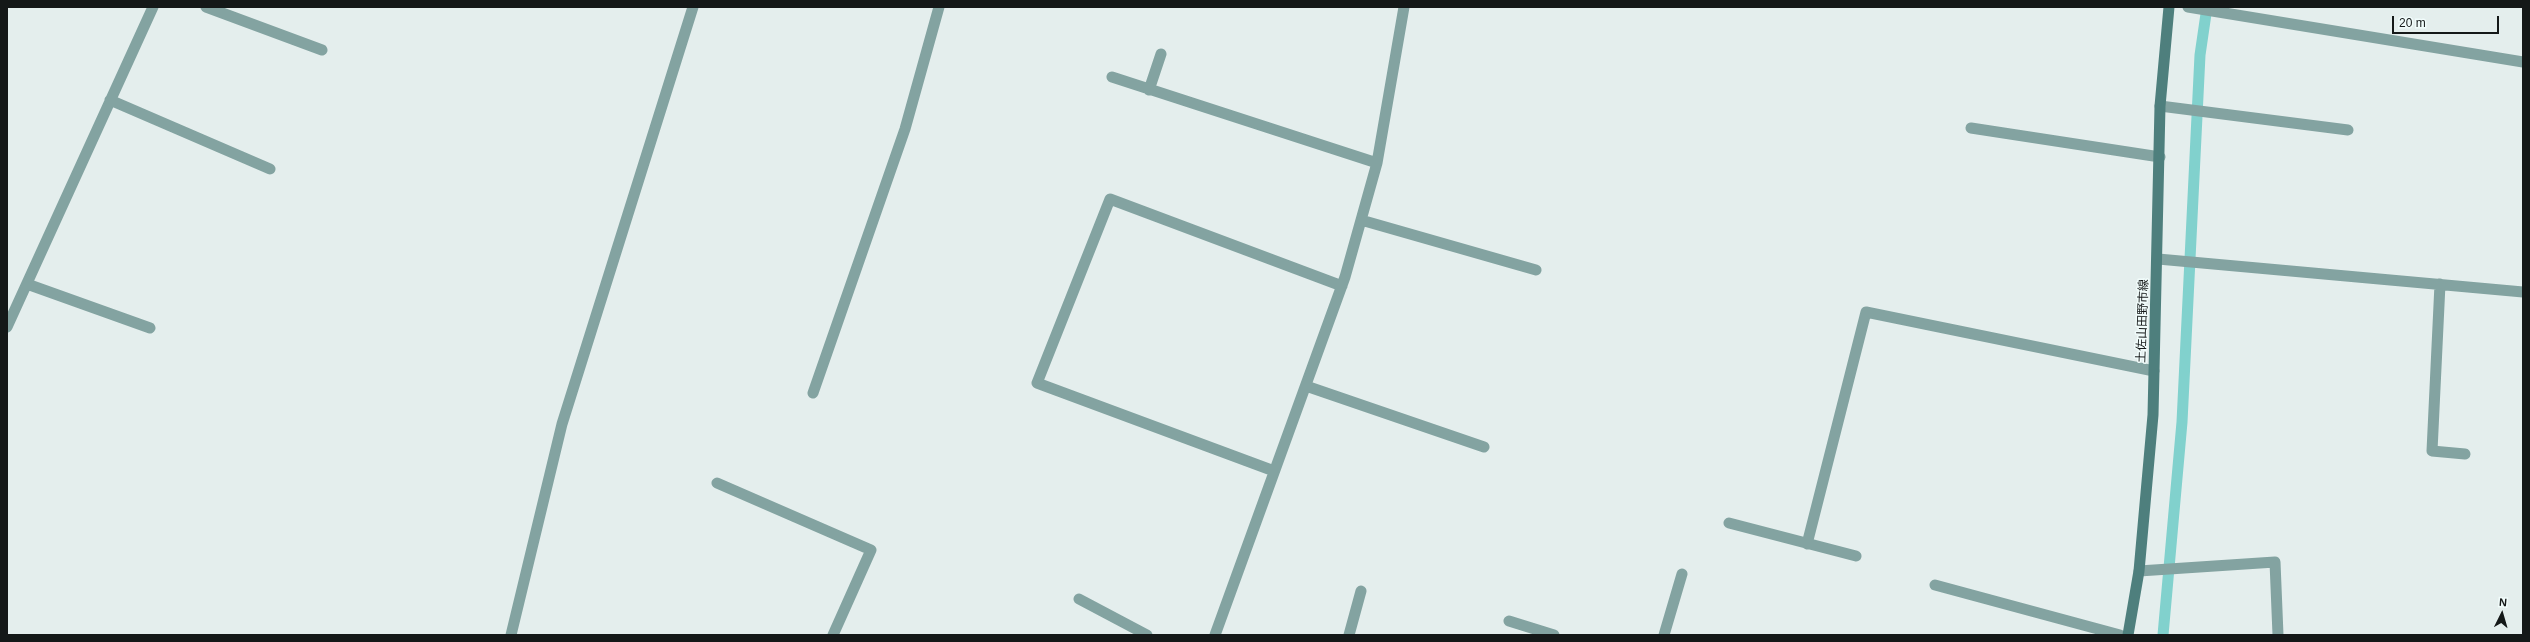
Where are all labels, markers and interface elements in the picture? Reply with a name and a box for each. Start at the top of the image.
scale bar [2394,8,2501,34]
text: 20 m [2399,16,2426,30]
street label: 土佐山田野市線 [2134,279,2152,363]
north arrow [2482,594,2522,634]
text: N [2499,596,2508,608]

